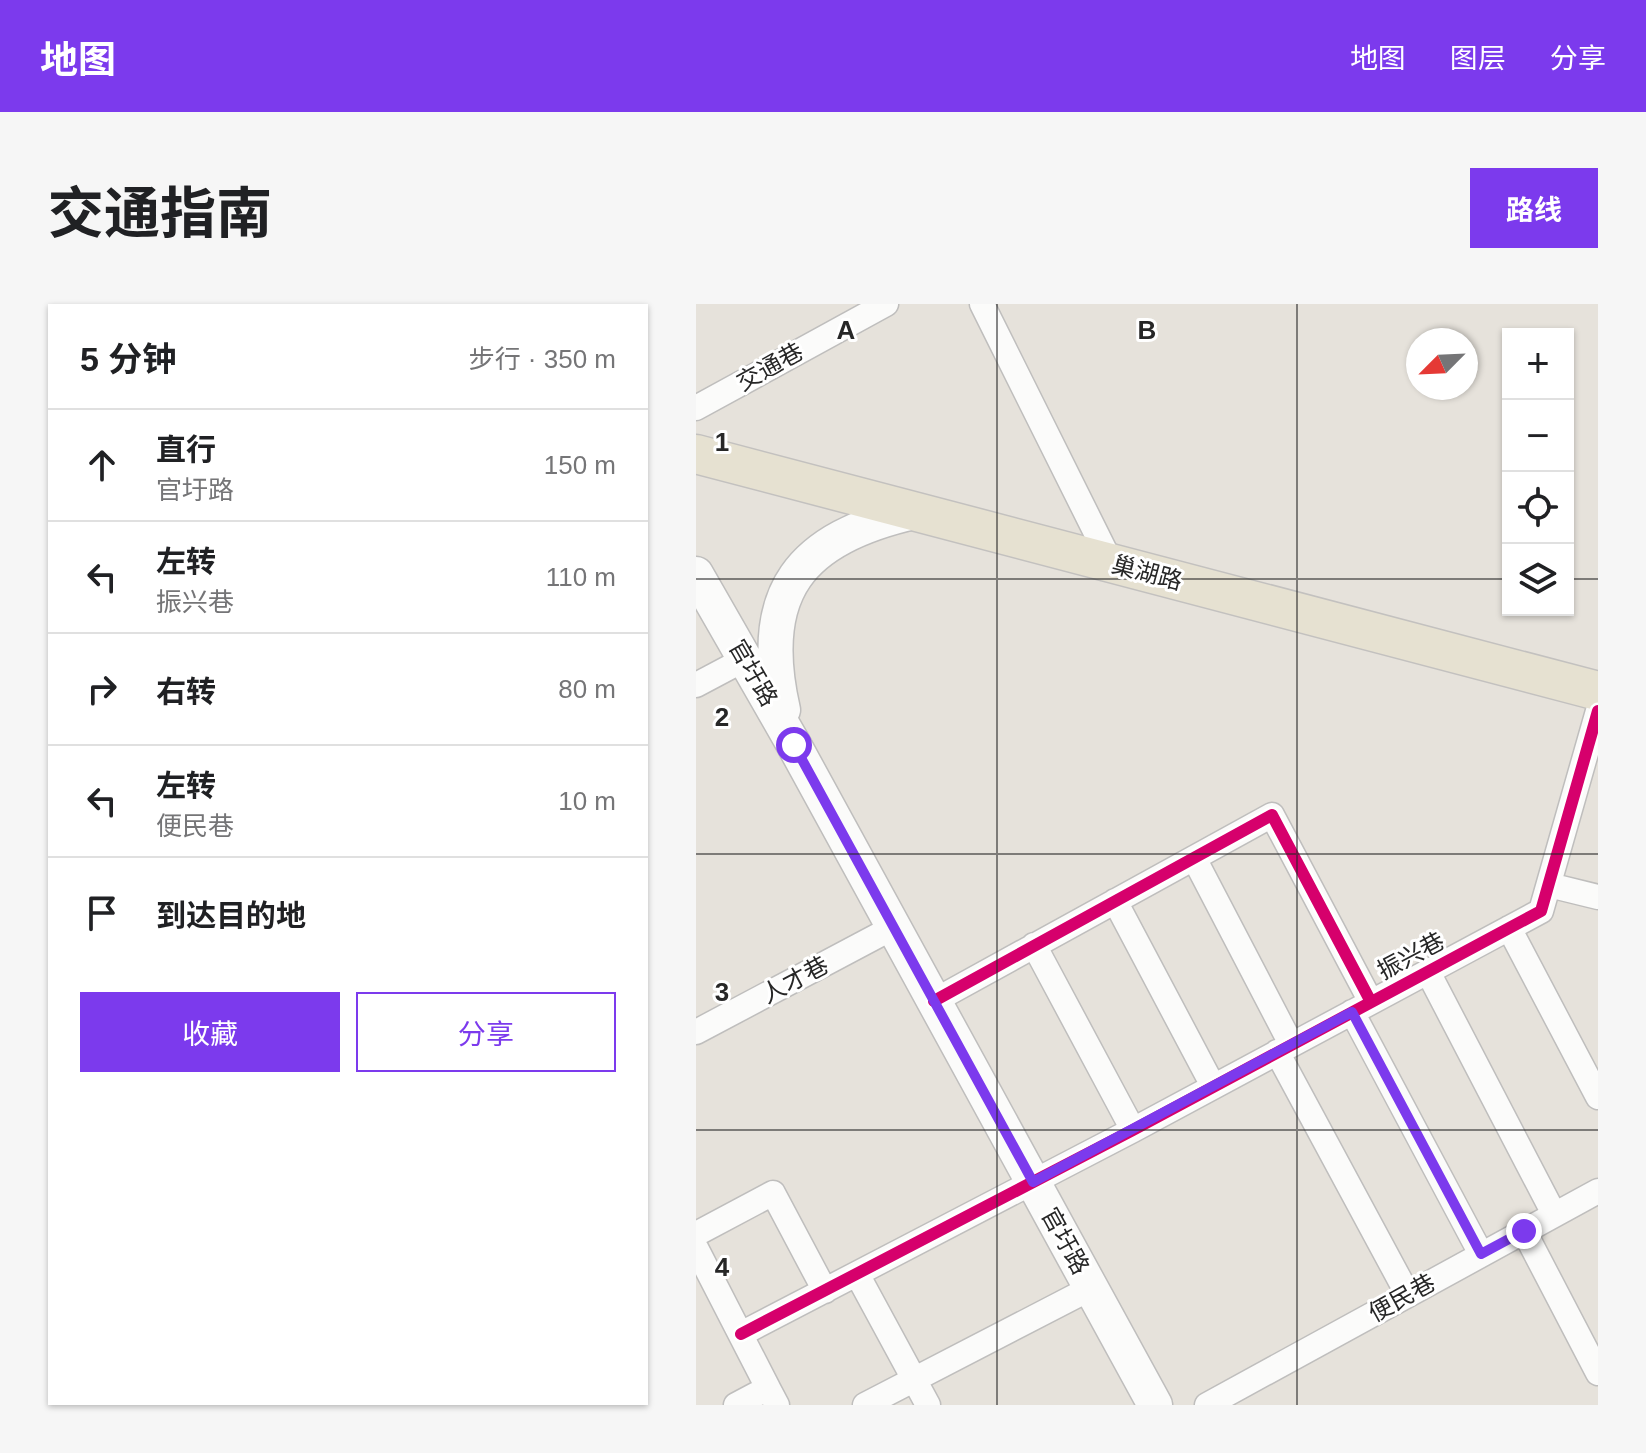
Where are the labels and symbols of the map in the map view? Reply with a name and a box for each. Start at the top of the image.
text: A [837,315,856,345]
text: B [1138,315,1156,345]
north arrow [1406,328,1478,400]
street label: 交通巷 [732,337,808,396]
text: 1 [715,427,729,457]
street label: 巢湖路 [1109,550,1185,595]
street label: 官圩路 [724,635,783,711]
text: 2 [715,702,729,732]
route start [776,727,812,763]
street label: 振兴巷 [1373,927,1449,984]
street label: 人才巷 [757,951,833,1008]
text: 3 [715,977,729,1007]
street label: 官圩路 [1036,1203,1095,1279]
route end [1506,1213,1542,1249]
text: 4 [715,1252,730,1282]
street label: 便民巷 [1364,1268,1440,1327]

